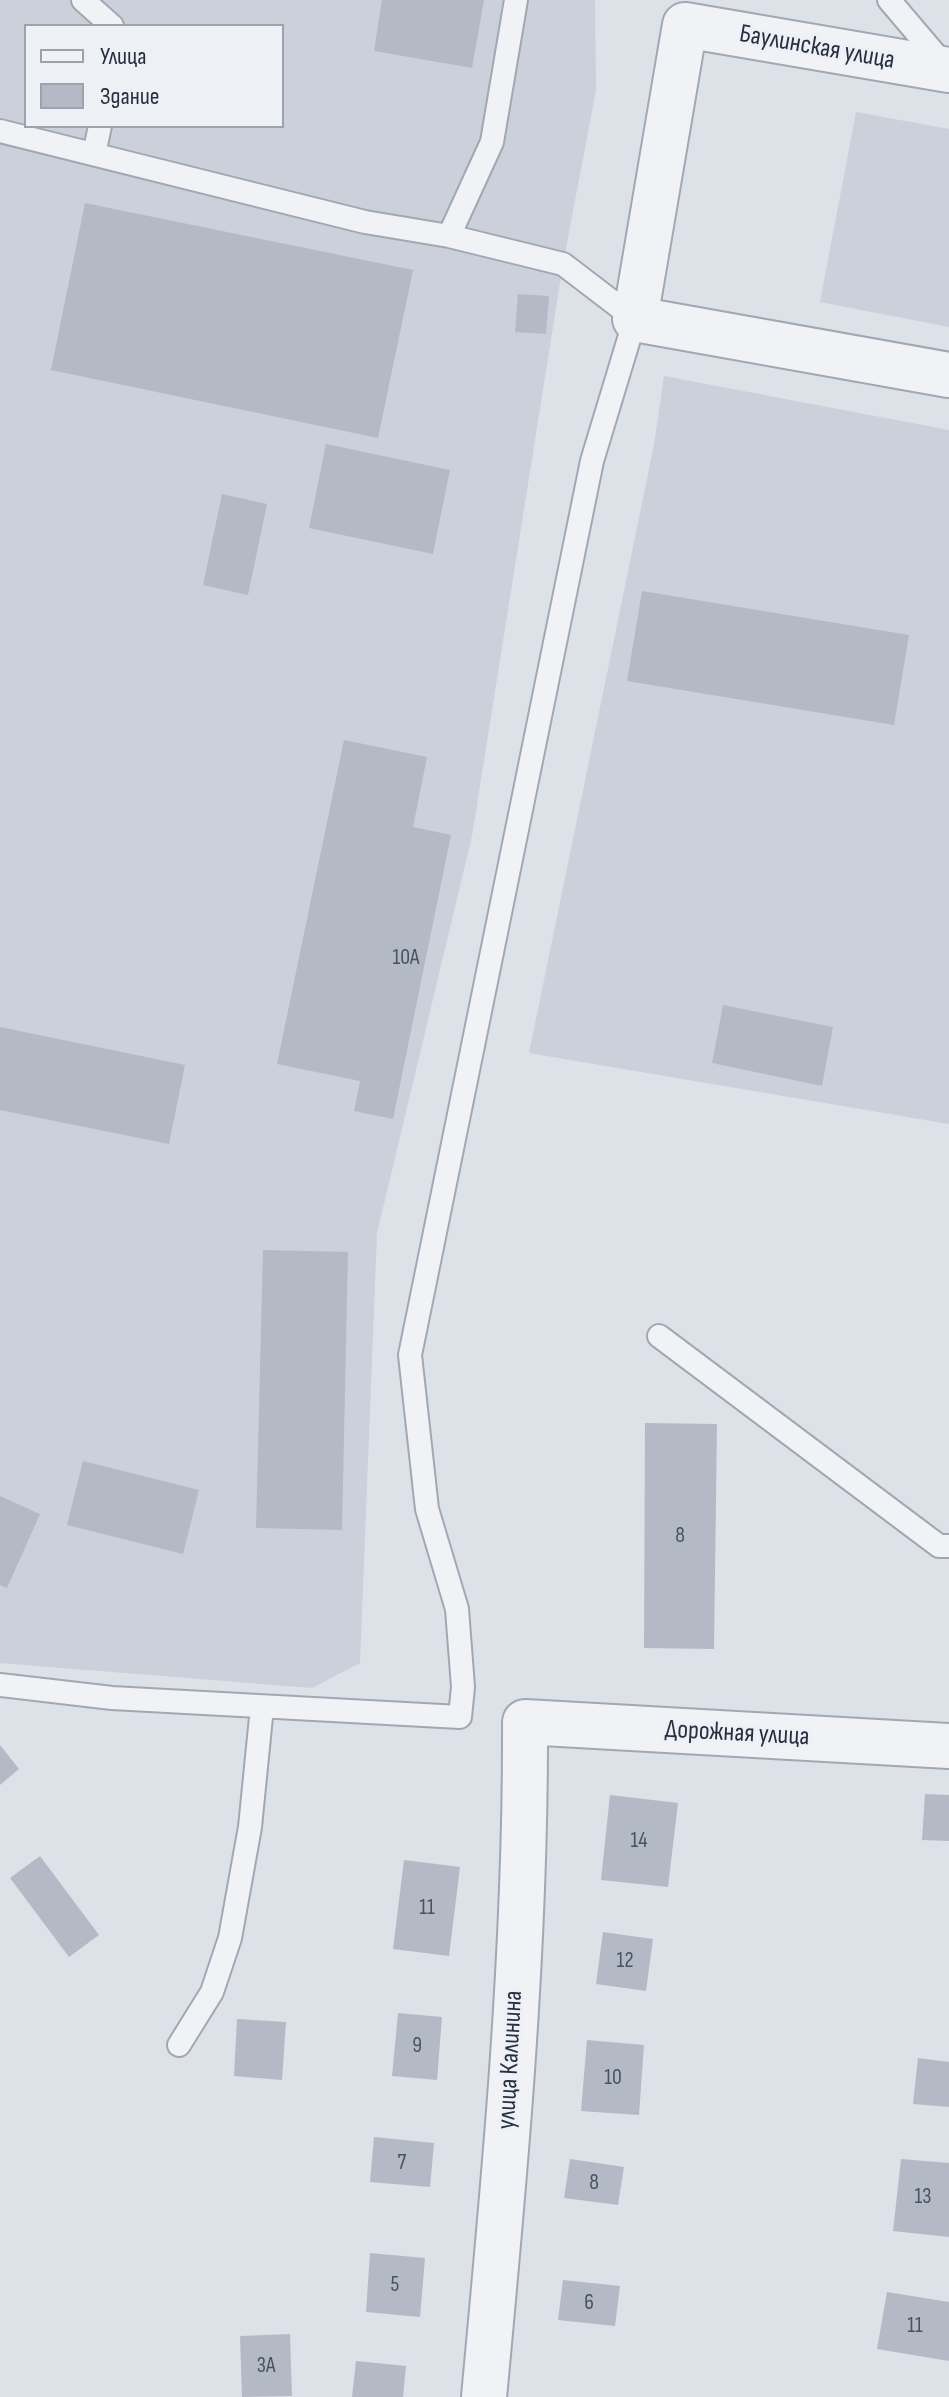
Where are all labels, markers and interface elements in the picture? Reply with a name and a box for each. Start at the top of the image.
street label: Баулинская улица [737,19,897,77]
legend [24,24,284,128]
text: Улица [100,42,146,71]
text: Здание [100,82,159,111]
house number: 10А [393,945,419,971]
house number: 8 [675,1523,685,1549]
street label: Дорожная улица [664,1715,810,1753]
house number: 14 [631,1828,647,1854]
house number: 11 [419,1895,435,1921]
house number: 12 [616,1948,634,1974]
street label: улица Калинина [492,1990,530,2130]
house number: 9 [412,2033,422,2059]
house number: 10 [604,2065,622,2091]
house number: 7 [398,2150,406,2176]
house number: 8 [589,2170,599,2196]
house number: 13 [915,2184,931,2210]
house number: 5 [391,2272,399,2298]
house number: 6 [584,2290,594,2316]
house number: 11 [907,2313,923,2339]
house number: 3А [257,2353,275,2379]

